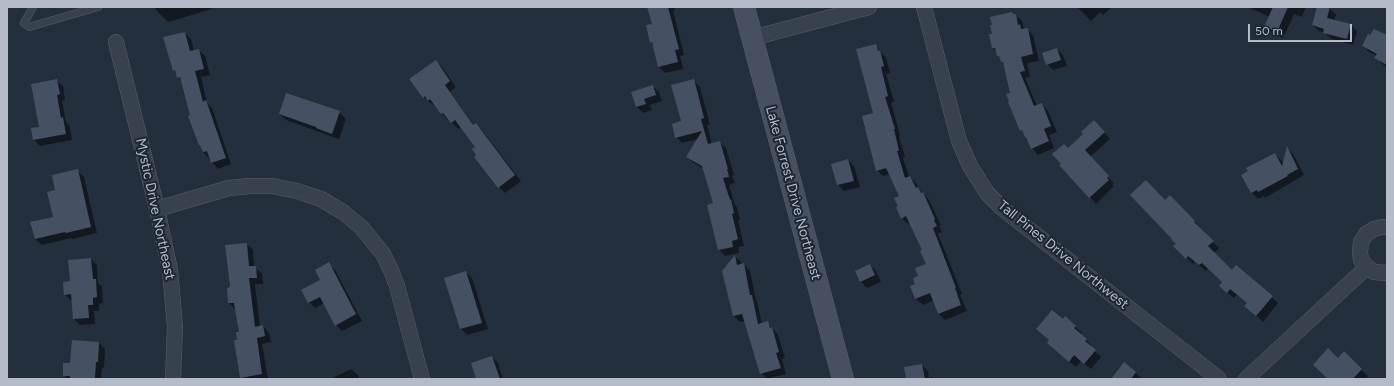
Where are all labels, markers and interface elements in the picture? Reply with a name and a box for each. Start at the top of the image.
scale bar [1250,16,1354,42]
text: 50 m [1255,24,1283,38]
street label: Lake Forrest Drive Northeast [762,104,824,282]
street label: Mystic Drive Northeast [132,137,178,281]
street label: Tall Pines Drive Northwest [994,197,1132,313]

